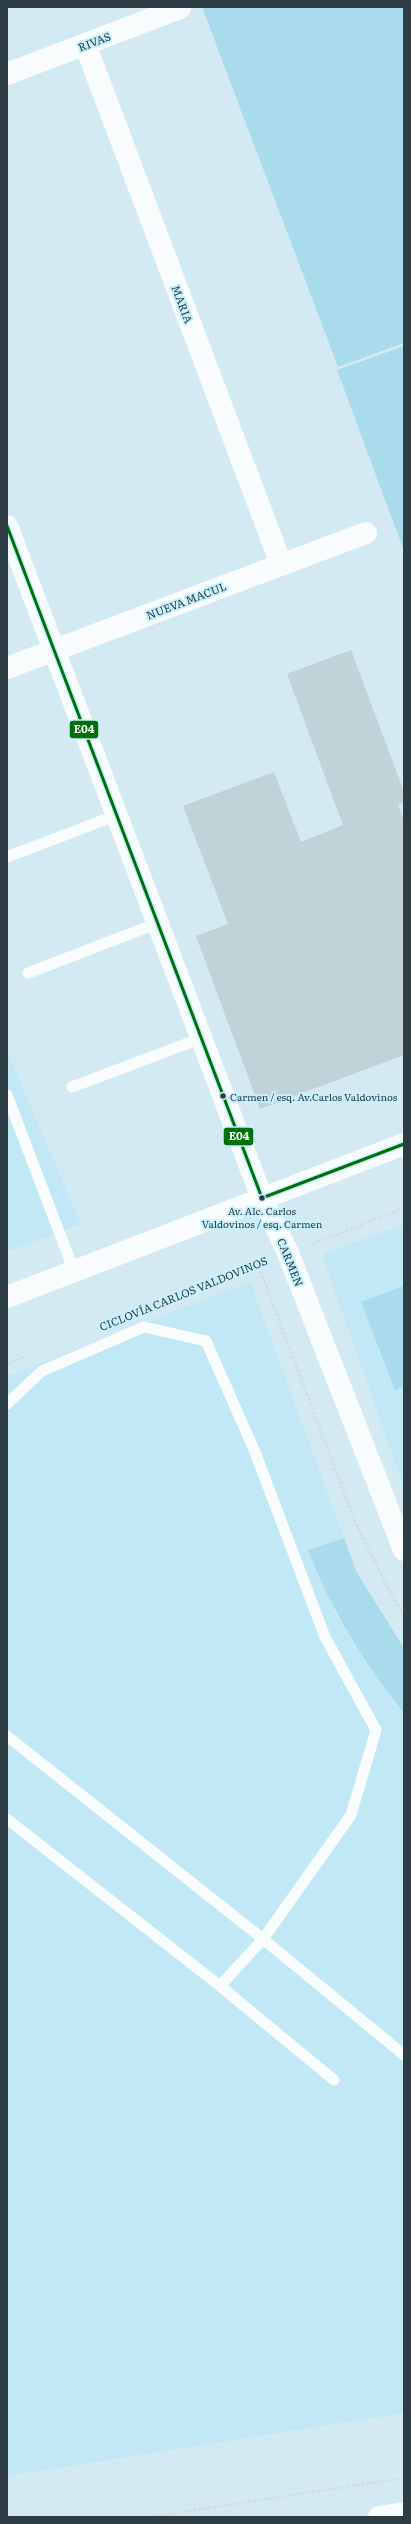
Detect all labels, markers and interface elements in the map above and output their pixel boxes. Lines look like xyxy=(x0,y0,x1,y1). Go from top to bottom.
street label: RIVAS xyxy=(75,27,113,55)
street label: MARIA xyxy=(168,283,198,325)
street label: NUEVA MACUL xyxy=(144,577,228,623)
line badge: E04 xyxy=(69,720,99,739)
text: E04 xyxy=(74,720,95,736)
place label: Carmen / esq. Av.Carlos Valdovinos xyxy=(230,1089,398,1104)
marker: Carmen / esq. Av.Carlos Valdovinos xyxy=(218,1091,228,1101)
line badge: E04 xyxy=(223,1127,254,1146)
text: E04 xyxy=(229,1127,250,1143)
marker: Av. Alc. Carlos Valdovinos / esq. Carmen xyxy=(257,1193,267,1203)
place label: Av. Alc. Carlos Valdovinos / esq. Carmen xyxy=(202,1203,323,1231)
street label: CARMEN xyxy=(274,1235,308,1289)
street label: CICLOVÍA CARLOS VALDOVINOS xyxy=(97,1252,269,1334)

